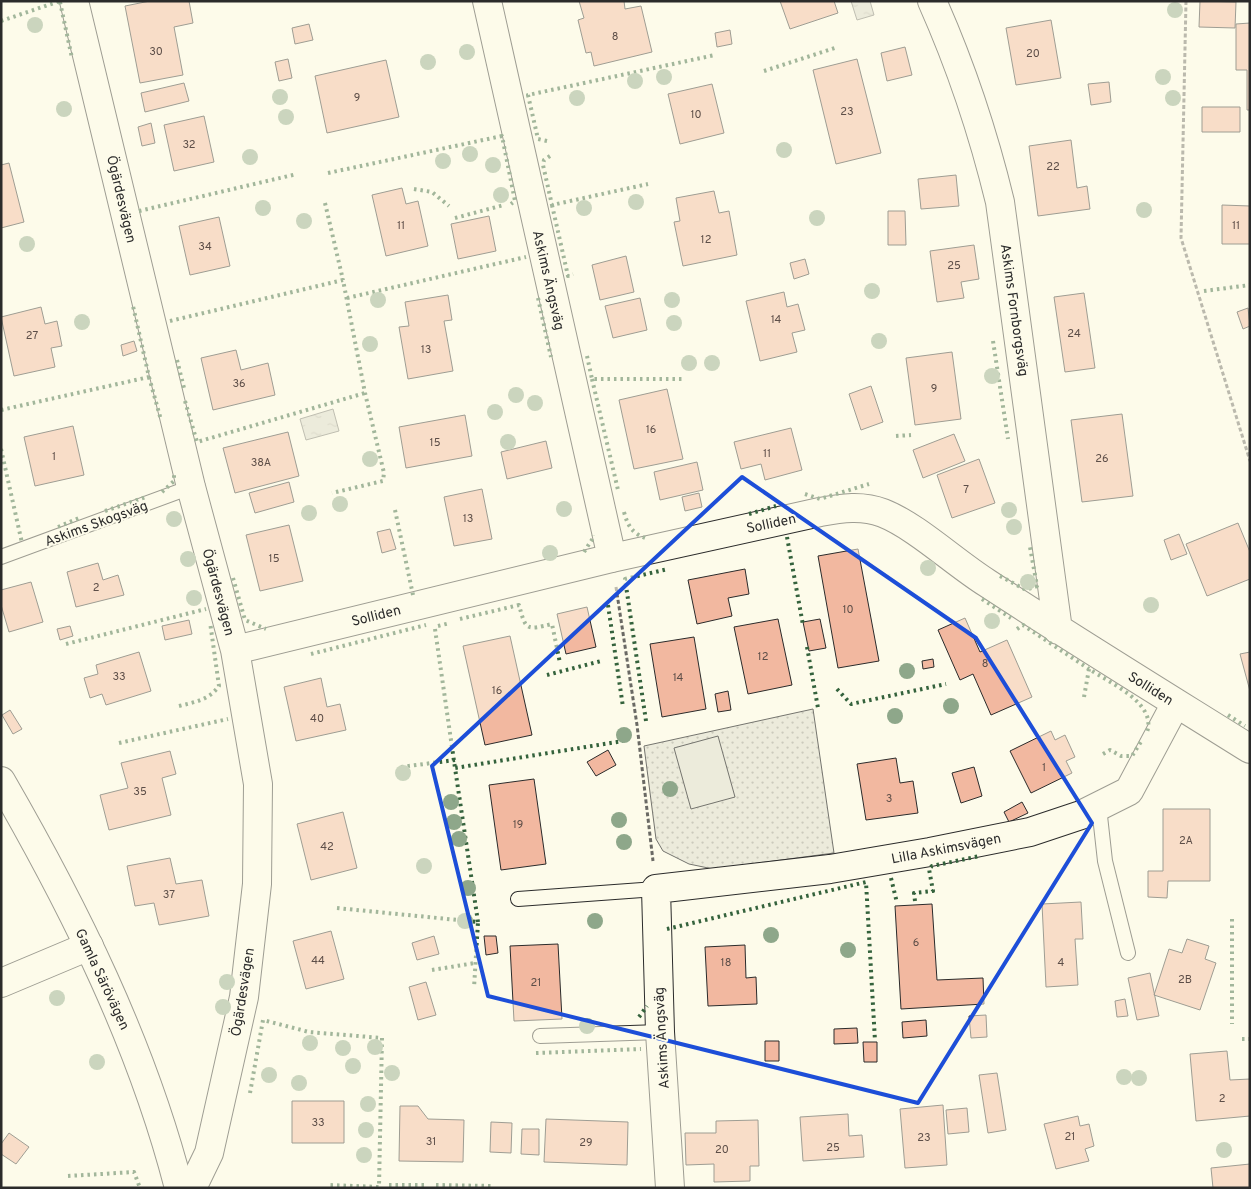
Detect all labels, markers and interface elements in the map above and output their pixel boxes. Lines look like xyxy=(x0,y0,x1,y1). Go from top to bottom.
house number: 8 xyxy=(612,30,618,44)
house number: 30 xyxy=(149,45,163,59)
house number: 20 xyxy=(1026,47,1040,61)
house number: 9 xyxy=(354,91,360,105)
house number: 23 xyxy=(840,105,854,119)
house number: 10 xyxy=(690,108,702,122)
house number: 32 xyxy=(182,138,196,152)
street label: Ögärdesvägen xyxy=(102,154,140,245)
house number: 22 xyxy=(1046,160,1060,174)
house number: 11 xyxy=(397,219,405,233)
house number: 11 xyxy=(1232,219,1240,233)
street label: Askims Ängsväg xyxy=(528,228,568,332)
house number: 12 xyxy=(701,233,711,247)
house number: 34 xyxy=(198,240,212,254)
street label: Askims Fornborgsväg xyxy=(996,243,1031,378)
house number: 25 xyxy=(947,259,961,273)
house number: 14 xyxy=(771,313,782,327)
house number: 24 xyxy=(1067,327,1081,341)
house number: 27 xyxy=(26,329,38,343)
house number: 13 xyxy=(421,343,431,357)
house number: 36 xyxy=(232,377,246,391)
house number: 9 xyxy=(931,382,937,396)
house number: 16 xyxy=(646,423,656,437)
house number: 15 xyxy=(430,436,441,450)
house number: 11 xyxy=(763,447,771,461)
house number: 1 xyxy=(52,450,56,464)
house number: 26 xyxy=(1095,452,1109,466)
house number: 38A xyxy=(251,456,271,470)
house number: 7 xyxy=(963,483,969,497)
street label: Askims Skogsväg xyxy=(43,498,150,551)
street label: Solliden xyxy=(745,511,798,538)
house number: 13 xyxy=(463,512,473,526)
street label: Ögärdesvägen xyxy=(198,547,238,638)
house number: 15 xyxy=(269,552,280,566)
house number: 2 xyxy=(93,581,99,595)
street label: Solliden xyxy=(350,602,403,631)
house number: 10 xyxy=(842,603,854,617)
house number: 12 xyxy=(758,650,768,664)
house number: 8 xyxy=(982,657,988,671)
street label: Solliden xyxy=(1124,669,1176,710)
house number: 33 xyxy=(112,670,126,684)
house number: 14 xyxy=(673,671,684,685)
house number: 16 xyxy=(492,684,502,698)
house number: 40 xyxy=(310,712,324,726)
house number: 1 xyxy=(1042,761,1046,775)
house number: 35 xyxy=(133,785,147,799)
house number: 3 xyxy=(886,792,892,806)
house number: 19 xyxy=(513,818,523,832)
street label: Lilla Askimsvägen xyxy=(890,830,1003,868)
house number: 2A xyxy=(1179,834,1193,848)
house number: 42 xyxy=(320,840,334,854)
house number: 37 xyxy=(163,888,175,902)
street label: Gamla Särövägen xyxy=(71,926,133,1033)
house number: 6 xyxy=(913,936,919,950)
street label: Ögärdesvägen xyxy=(227,946,259,1038)
house number: 44 xyxy=(311,954,325,968)
house number: 18 xyxy=(721,956,731,970)
house number: 4 xyxy=(1058,956,1065,970)
house number: 2B xyxy=(1178,973,1192,987)
house number: 21 xyxy=(531,976,541,990)
street label: Askims Ängsväg xyxy=(650,986,674,1089)
house number: 2 xyxy=(1219,1092,1225,1106)
house number: 33 xyxy=(311,1116,325,1130)
house number: 21 xyxy=(1065,1130,1075,1144)
house number: 23 xyxy=(917,1131,931,1145)
house number: 31 xyxy=(426,1135,436,1149)
house number: 29 xyxy=(579,1136,593,1150)
house number: 25 xyxy=(826,1141,840,1155)
house number: 20 xyxy=(715,1143,729,1157)

